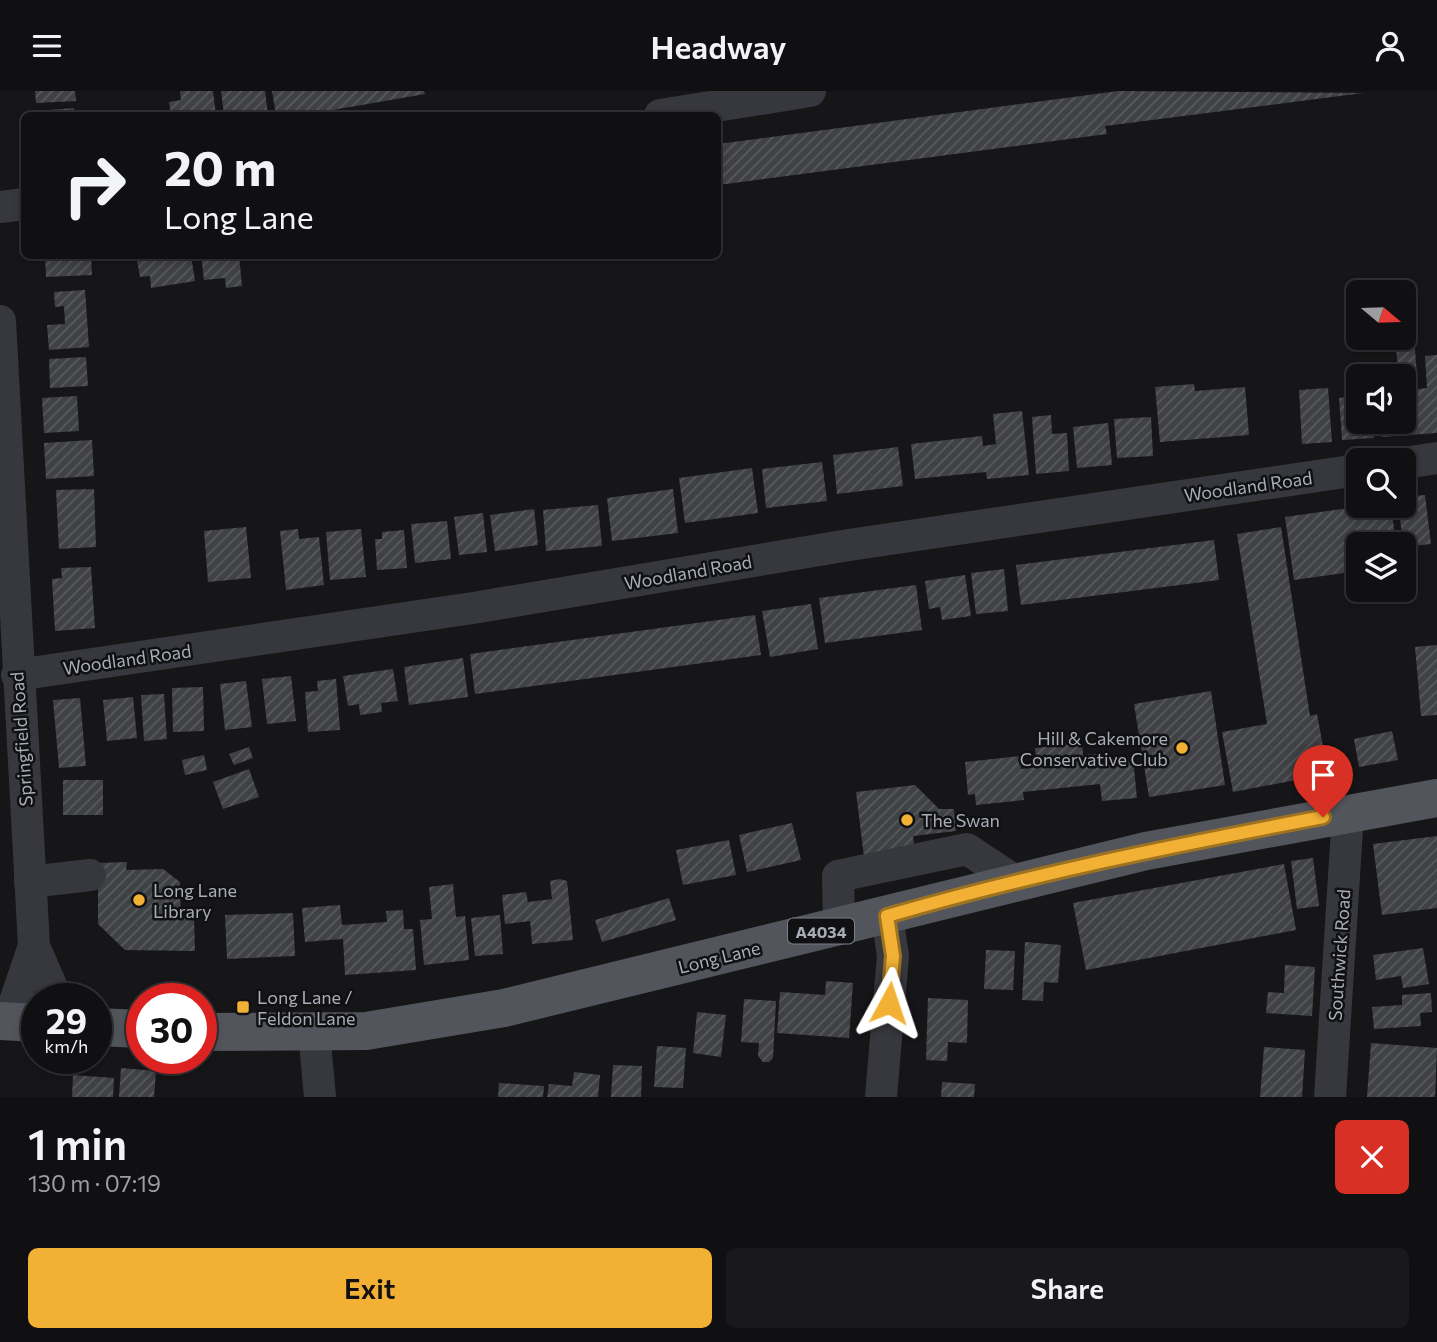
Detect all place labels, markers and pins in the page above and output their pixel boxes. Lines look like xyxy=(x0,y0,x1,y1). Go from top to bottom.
place label: Hill & Cakemore Conservative Club xyxy=(1020,727,1168,770)
marker: Hill & Cakemore Conservative Club xyxy=(1174,740,1190,756)
pin xyxy=(1293,745,1353,817)
place label: The Swan xyxy=(921,809,1000,831)
marker: The Swan xyxy=(899,812,915,828)
place label: Long Lane Library xyxy=(153,879,237,922)
marker: Long Lane Library xyxy=(131,892,147,908)
place label: Long Lane / Feldon Lane xyxy=(257,986,355,1029)
marker: Long Lane / Feldon Lane xyxy=(235,999,251,1015)

